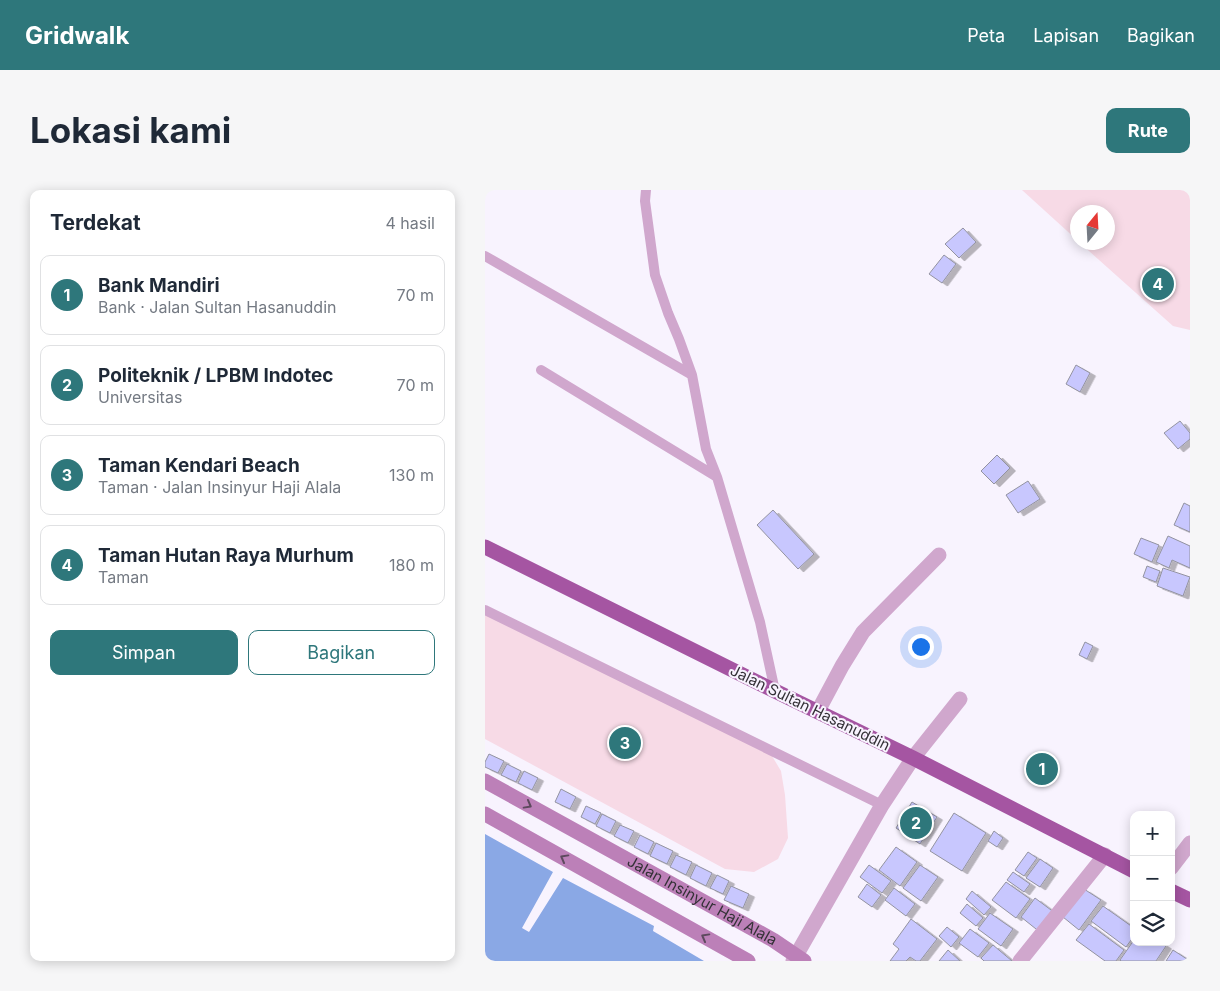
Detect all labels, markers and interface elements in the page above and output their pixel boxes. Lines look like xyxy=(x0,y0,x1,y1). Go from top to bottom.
text: Gridwalk xyxy=(25,21,129,50)
text: Peta xyxy=(967,25,1005,46)
text: Lapisan xyxy=(1033,25,1099,46)
text: Bagikan xyxy=(1127,25,1195,46)
button: Rute xyxy=(1106,108,1190,153)
text: Lokasi kami xyxy=(30,109,231,151)
north arrow xyxy=(1070,205,1115,250)
text: Terdekat xyxy=(50,210,141,235)
text: 4 hasil xyxy=(386,213,435,233)
pin: 4 xyxy=(1142,265,1174,303)
text: Bank Mandiri xyxy=(98,274,220,297)
text: 1 xyxy=(64,285,70,305)
text: 70 m xyxy=(397,285,434,305)
text: Bank · Jalan Sultan Hasanuddin xyxy=(98,297,336,317)
text: Politeknik / LPBM Indotec xyxy=(98,364,333,387)
text: 2 xyxy=(62,375,72,395)
text: 70 m xyxy=(397,375,434,395)
text: Universitas xyxy=(98,387,182,407)
text: Taman Kendari Beach xyxy=(98,454,300,477)
text: 3 xyxy=(62,465,72,485)
text: 130 m xyxy=(389,465,434,485)
text: Taman · Jalan Insinyur Haji Alala xyxy=(98,477,341,497)
text: Taman Hutan Raya Murhum xyxy=(98,544,354,567)
text: 4 xyxy=(62,555,72,575)
text: 180 m xyxy=(389,555,434,575)
text: Taman xyxy=(98,567,149,587)
button: Simpan xyxy=(50,630,238,675)
button: Bagikan xyxy=(248,630,435,675)
your location xyxy=(908,634,934,660)
street label: Jalan Sultan Hasanuddin xyxy=(727,661,893,755)
pin: 3 xyxy=(609,724,641,762)
pin: 1 xyxy=(1026,750,1058,788)
one-way arrow xyxy=(522,798,531,808)
pin: 2 xyxy=(900,804,932,842)
map controls xyxy=(1130,811,1175,946)
button: + xyxy=(1130,811,1175,856)
street label: Jalan Insinyur Haji Alala xyxy=(624,851,781,949)
one-way arrow xyxy=(560,854,569,864)
button: − xyxy=(1130,856,1175,901)
button: layers xyxy=(1130,901,1175,946)
one-way arrow xyxy=(702,933,711,943)

